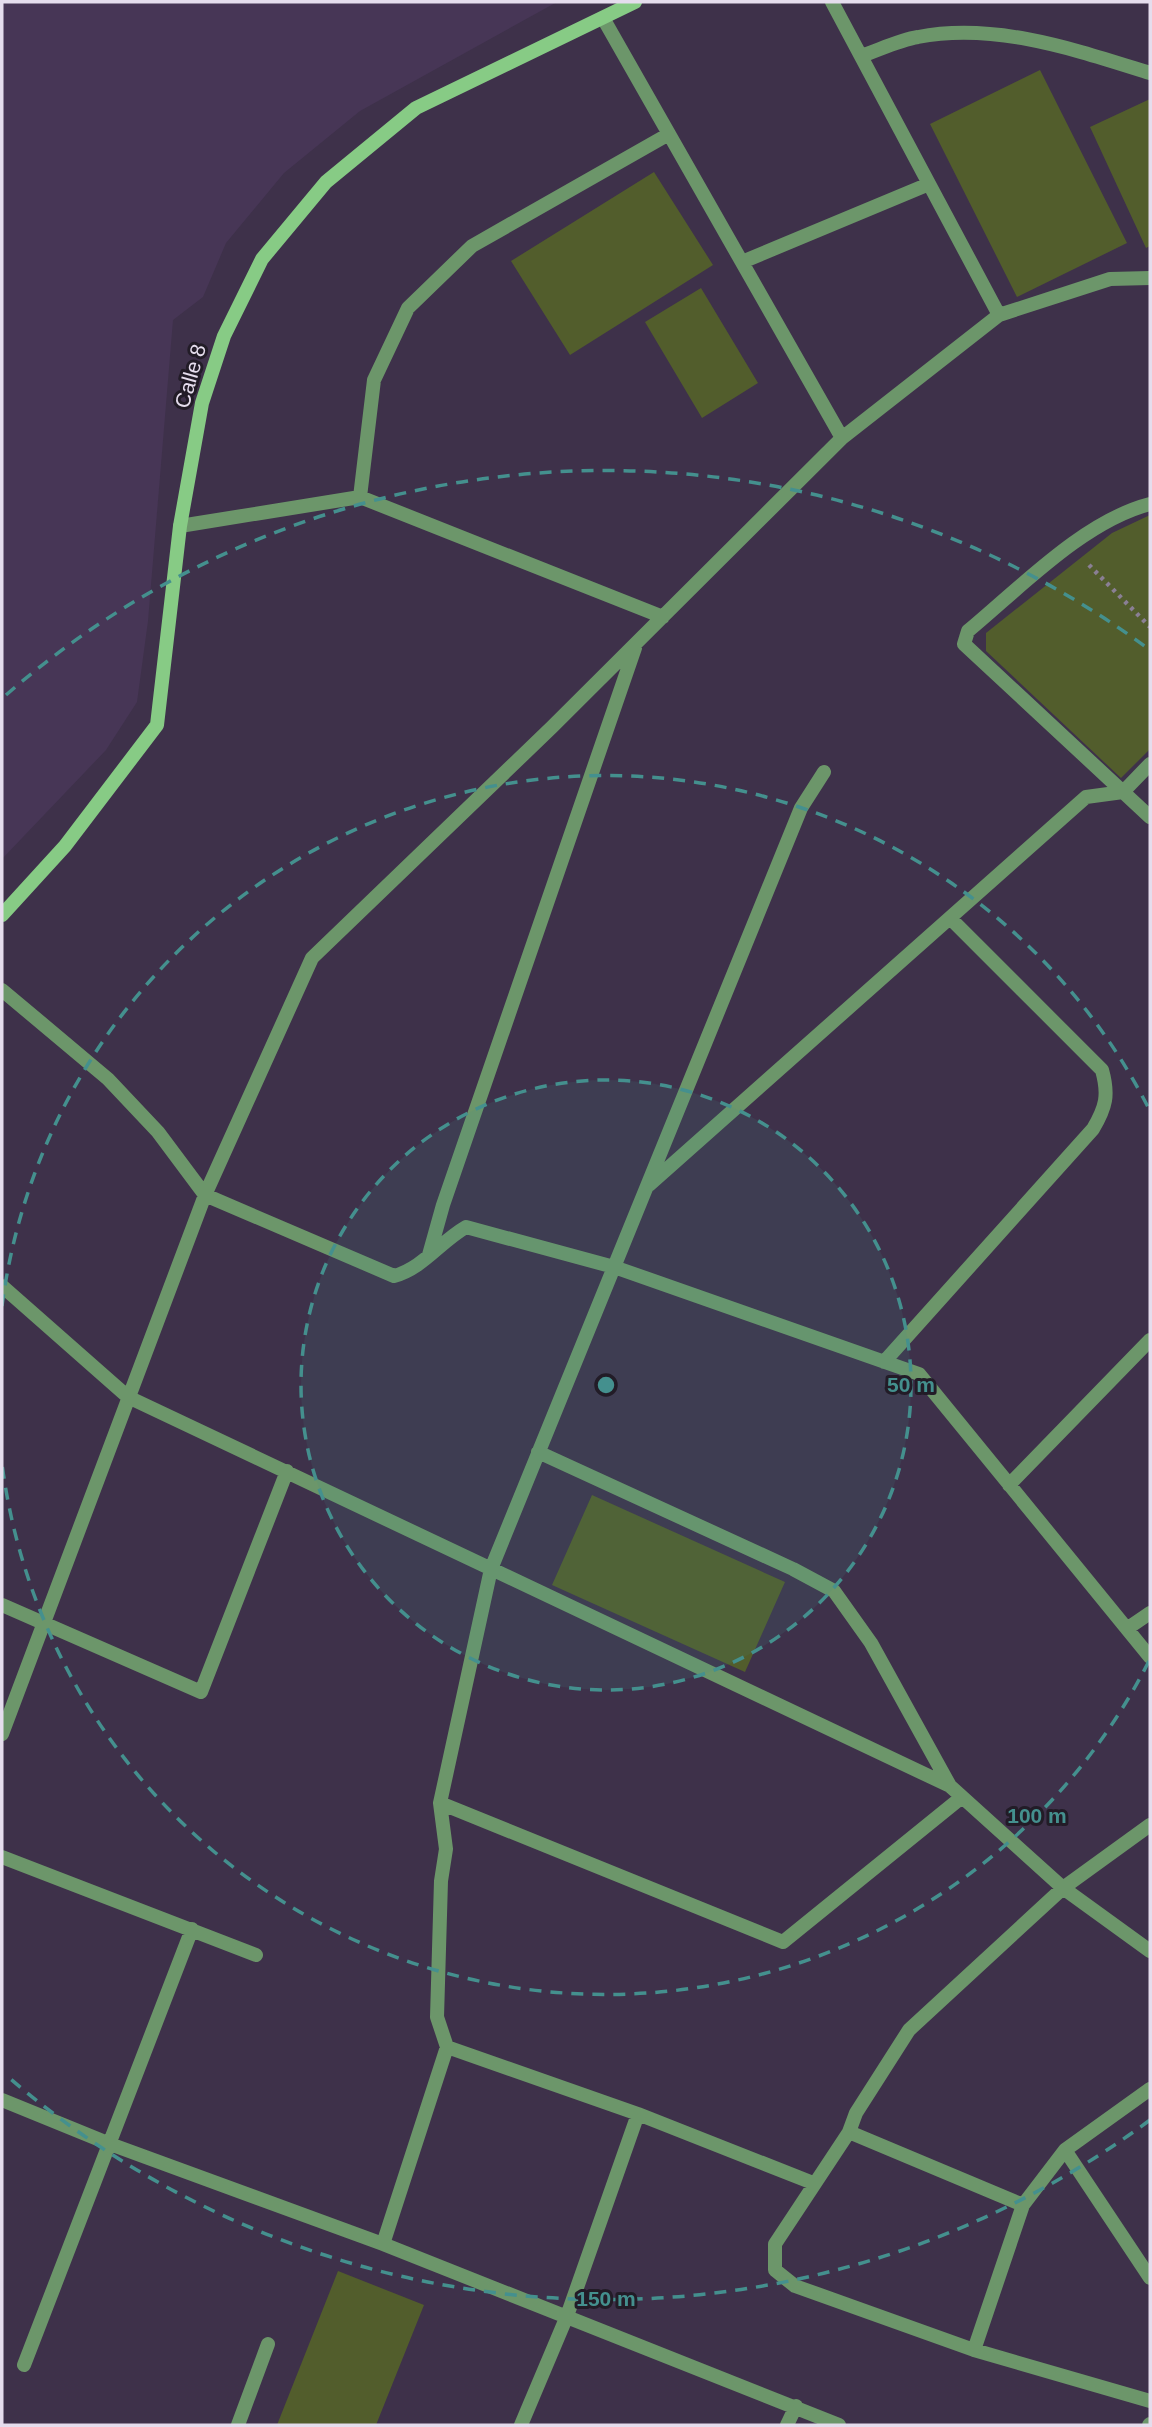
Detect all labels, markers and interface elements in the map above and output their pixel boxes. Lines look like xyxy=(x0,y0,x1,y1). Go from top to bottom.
street label: Calle 8 xyxy=(170,341,210,411)
centre of rings xyxy=(594,1373,618,1397)
text: 50 m xyxy=(887,1373,935,1396)
text: 100 m xyxy=(1007,1804,1067,1827)
text: 150 m xyxy=(576,2287,636,2310)

